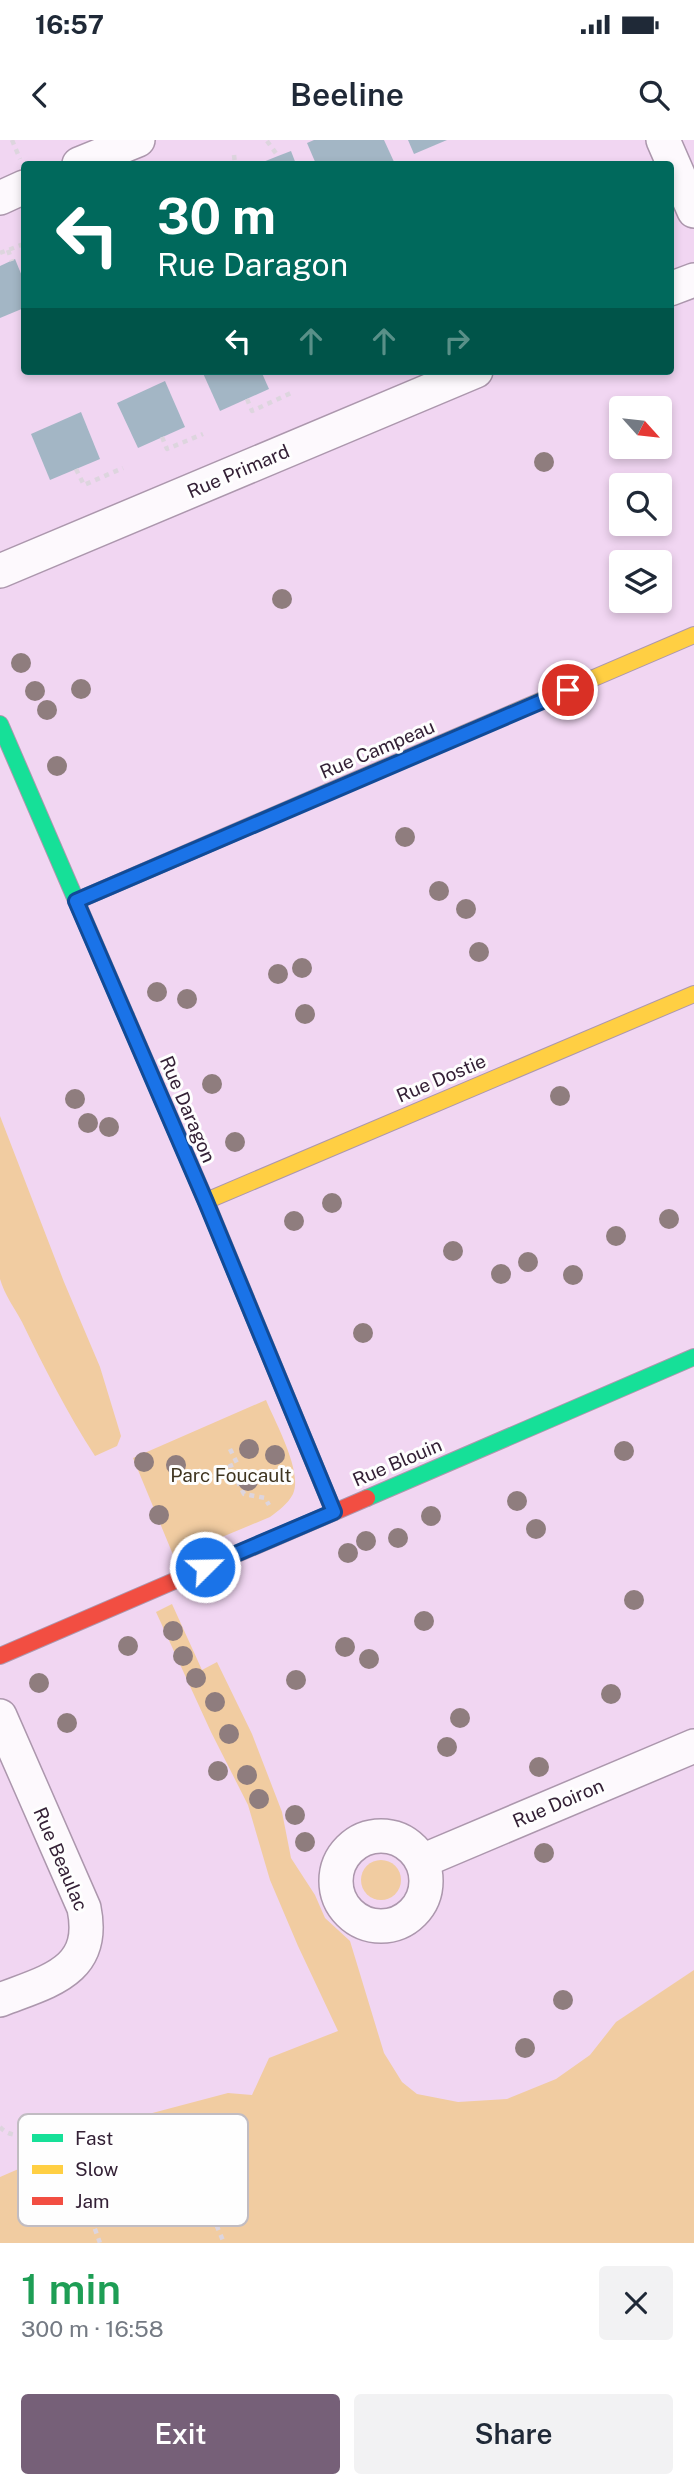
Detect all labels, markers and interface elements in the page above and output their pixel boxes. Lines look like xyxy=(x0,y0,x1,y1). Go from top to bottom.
text: 16:57 xyxy=(35,9,104,40)
icon: back xyxy=(21,76,59,114)
text: Beeline xyxy=(290,76,404,113)
icon: search xyxy=(635,76,673,114)
text: 30 m xyxy=(157,187,276,245)
icon: left xyxy=(42,189,133,280)
text: Rue Daragon xyxy=(157,246,348,283)
icon: left xyxy=(219,322,257,360)
icon: ahead xyxy=(292,322,330,360)
icon: ahead xyxy=(365,322,403,360)
icon: right xyxy=(438,322,476,360)
north arrow xyxy=(609,396,672,458)
map controls xyxy=(609,396,672,613)
street label: Rue Primard xyxy=(184,440,292,502)
button: search xyxy=(609,473,672,536)
button: layers xyxy=(609,550,672,613)
pin xyxy=(538,660,598,720)
icon: arrive xyxy=(549,671,587,709)
street label: Rue Campeau xyxy=(316,715,438,783)
street label: Rue Dostie xyxy=(393,1049,489,1107)
street label: Rue Daragon xyxy=(156,1052,220,1166)
street label: Rue Blouin xyxy=(349,1433,445,1491)
park label: Parc Foucault xyxy=(170,1464,292,1486)
position arrow xyxy=(168,1530,242,1604)
street label: Rue Doiron xyxy=(509,1774,607,1832)
street label: Rue Beaulac xyxy=(29,1804,93,1914)
legend xyxy=(18,2114,248,2226)
text: Fast xyxy=(75,2127,113,2149)
text: Slow xyxy=(75,2158,119,2180)
text: Jam xyxy=(75,2190,109,2212)
text: 1 min xyxy=(21,2264,121,2313)
button: close xyxy=(599,2266,673,2340)
text: 300 m · 16:58 xyxy=(21,2315,164,2342)
button: Exit xyxy=(21,2394,340,2474)
button: Share xyxy=(354,2394,673,2474)

